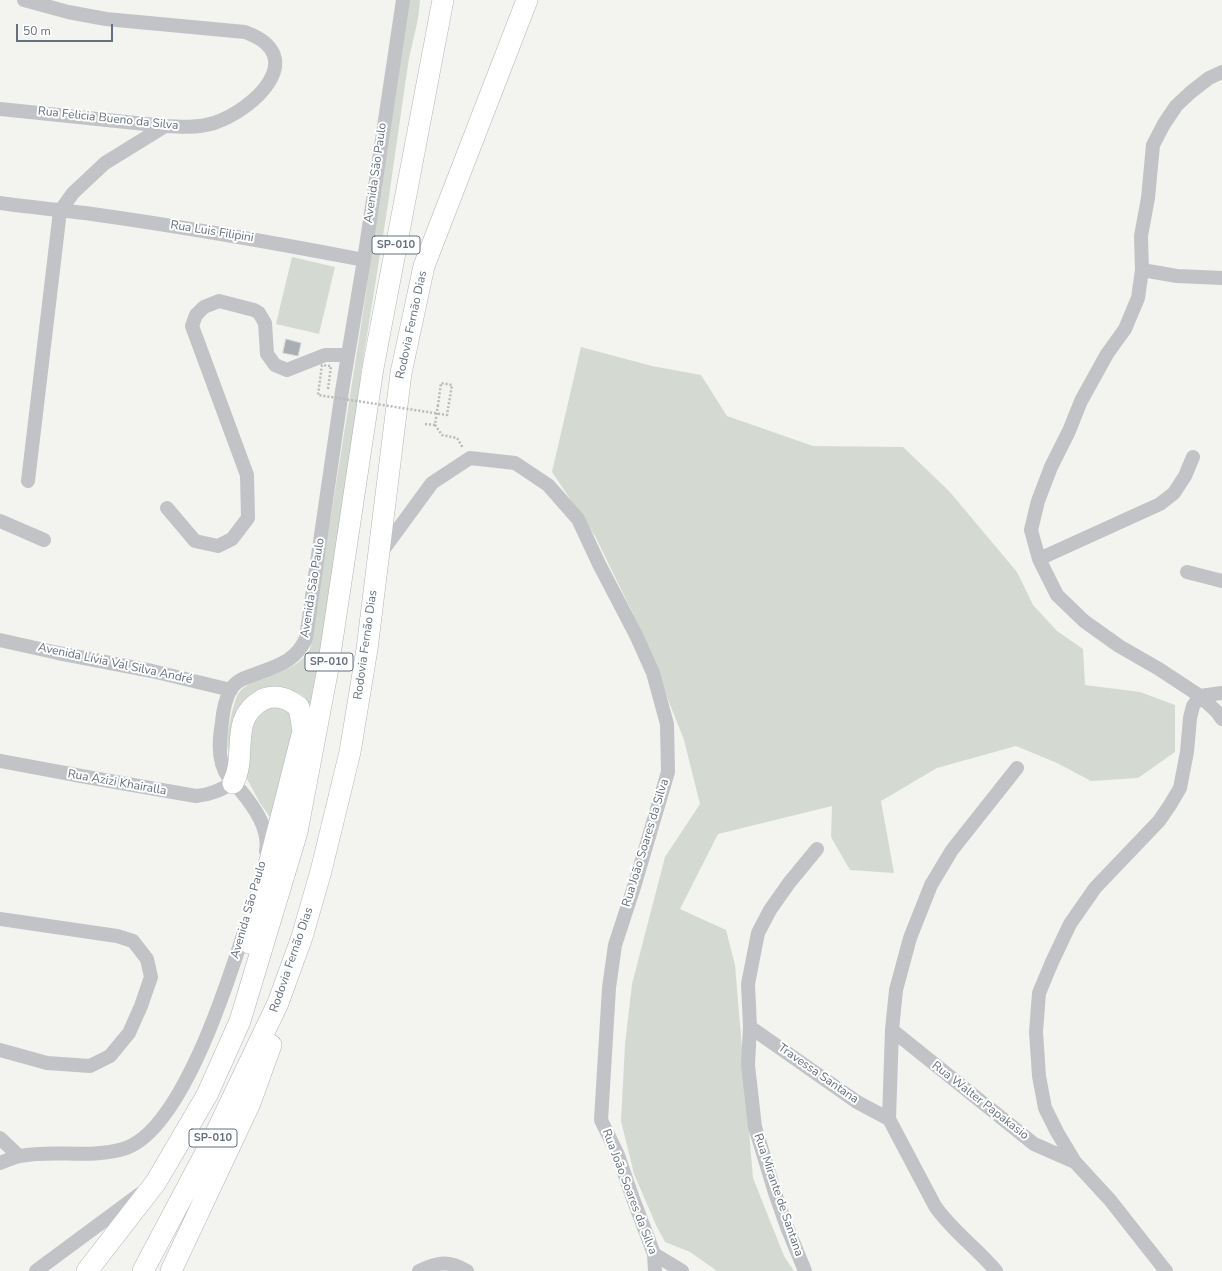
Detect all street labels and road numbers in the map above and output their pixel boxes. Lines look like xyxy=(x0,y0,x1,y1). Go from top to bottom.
street label: Rua Felicia Bueno da Silva xyxy=(37,104,179,134)
street label: Avenida São Paulo xyxy=(362,122,390,224)
street label: Rua Luis Filipini xyxy=(169,218,255,246)
road number: SP-010 xyxy=(372,236,420,254)
street label: Rodovia Fernão Dias xyxy=(393,270,431,380)
street label: Avenida São Paulo xyxy=(298,537,328,639)
street label: Rodovia Fernão Dias xyxy=(351,589,381,701)
street label: Avenida Lívia Val Silva André xyxy=(36,641,194,687)
road number: SP-010 xyxy=(305,653,353,671)
street label: Rua Azizi Khairalla xyxy=(66,767,168,799)
street label: Rua João Soares da Silva xyxy=(620,777,672,909)
street label: Avenida São Paulo xyxy=(228,859,270,961)
street label: Rodovia Fernão Dias xyxy=(267,905,317,1015)
street label: Travessa Santana xyxy=(775,1041,861,1107)
street label: Rua Walter Papakasio xyxy=(929,1059,1031,1143)
street label: Rua João Soares da Silva xyxy=(598,1127,660,1257)
road number: SP-010 xyxy=(189,1129,237,1147)
street label: Rua Mirante de Santana xyxy=(750,1132,806,1258)

